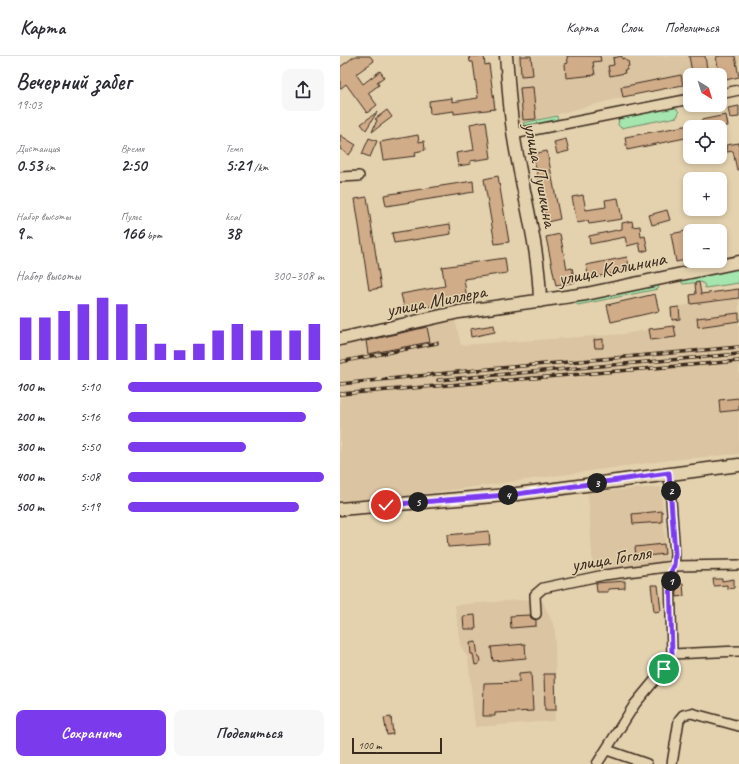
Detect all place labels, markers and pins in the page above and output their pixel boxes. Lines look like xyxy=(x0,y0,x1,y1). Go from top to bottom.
pin: 3 xyxy=(587,473,607,493)
pin: 2 xyxy=(661,481,681,501)
pin: 4 xyxy=(498,485,518,505)
pin xyxy=(369,488,403,522)
pin: 5 xyxy=(408,492,428,512)
pin: 1 xyxy=(661,571,681,591)
pin xyxy=(647,652,681,686)

